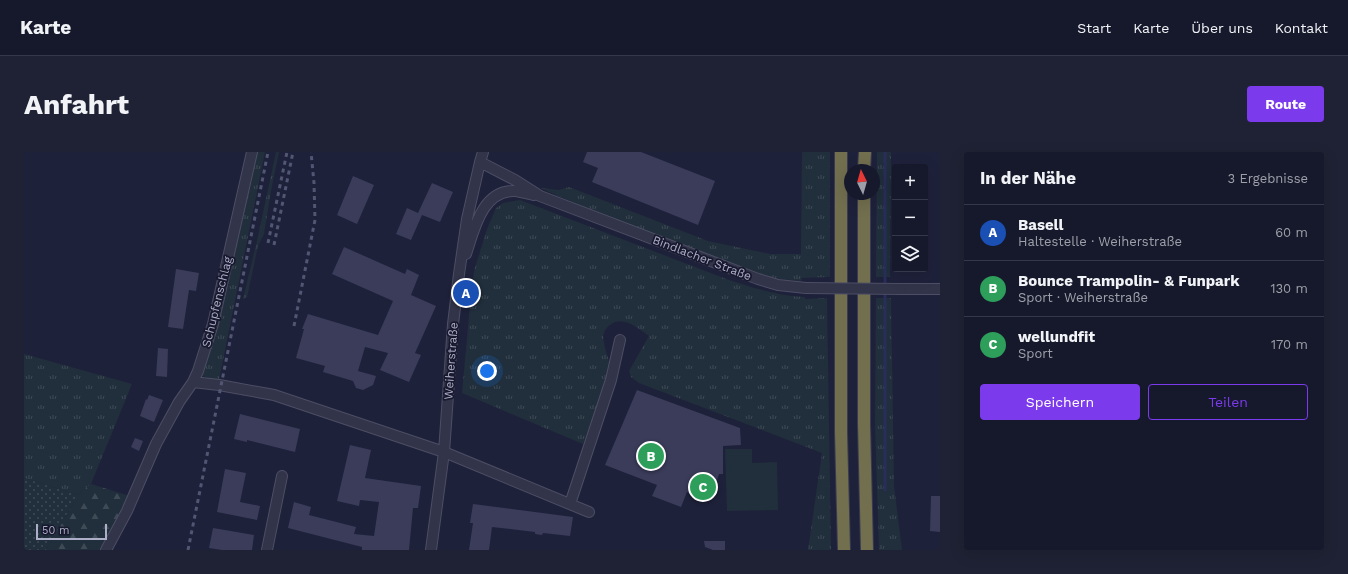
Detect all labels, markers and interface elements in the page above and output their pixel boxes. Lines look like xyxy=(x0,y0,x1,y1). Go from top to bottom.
text: Karte xyxy=(20,16,71,39)
text: Start xyxy=(1077,20,1111,36)
text: Karte xyxy=(1133,20,1169,36)
text: Über uns xyxy=(1191,20,1253,36)
text: Kontakt xyxy=(1275,20,1328,36)
button: Route xyxy=(1247,86,1324,122)
text: Anfahrt xyxy=(24,88,129,121)
north arrow xyxy=(844,164,880,200)
map controls xyxy=(892,164,928,272)
button: + xyxy=(892,164,928,200)
text: In der Nähe xyxy=(980,168,1076,188)
text: 3 Ergebnisse xyxy=(1227,171,1308,186)
button: − xyxy=(892,200,928,236)
text: Basell xyxy=(1018,216,1063,234)
text: A xyxy=(989,225,997,240)
text: 60 m xyxy=(1275,225,1308,240)
street label: Bindlacher Straße xyxy=(651,233,753,283)
text: Haltestelle · Weiherstraße xyxy=(1018,234,1182,249)
button: layers xyxy=(892,236,928,272)
street label: Schupfenschlag xyxy=(199,255,235,349)
text: Bounce Trampolin- & Funpark xyxy=(1018,272,1240,290)
pin: A xyxy=(453,278,479,308)
text: B xyxy=(989,281,997,296)
text: 130 m xyxy=(1270,281,1308,296)
text: Sport · Weiherstraße xyxy=(1018,290,1148,305)
street label: Weiherstraße xyxy=(441,322,461,400)
text: wellundfit xyxy=(1018,328,1095,346)
text: C xyxy=(989,337,997,352)
text: 170 m xyxy=(1271,337,1308,352)
text: Sport xyxy=(1018,346,1053,361)
your location xyxy=(477,361,497,381)
button: Speichern xyxy=(980,384,1140,420)
button: Teilen xyxy=(1148,384,1308,420)
pin: B xyxy=(638,441,664,471)
pin: C xyxy=(690,472,716,502)
scale bar xyxy=(36,522,107,541)
text: 50 m xyxy=(42,524,69,537)

